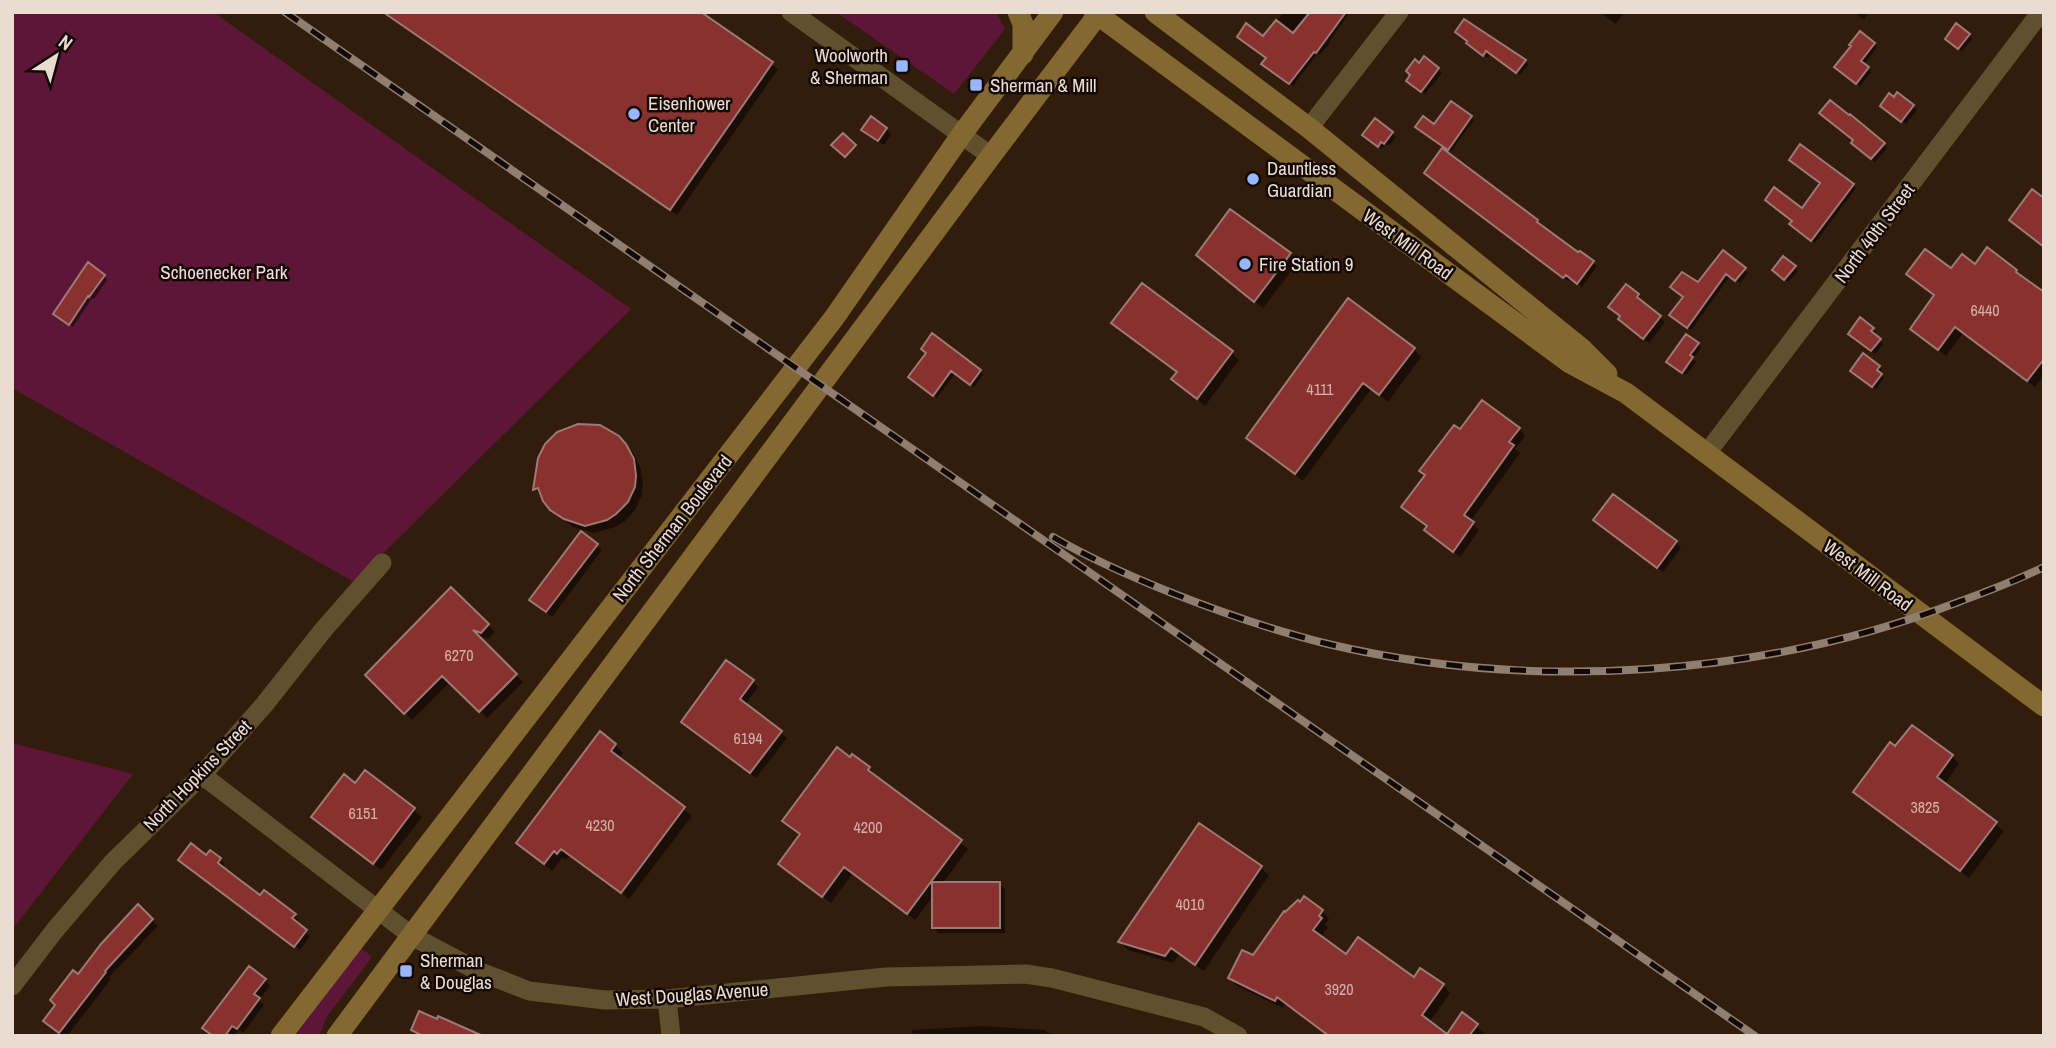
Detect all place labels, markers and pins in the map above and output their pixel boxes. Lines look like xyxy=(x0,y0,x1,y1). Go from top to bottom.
place label: Woolworth & Sherman xyxy=(810,42,888,90)
marker: Woolworth & Sherman xyxy=(894,58,910,74)
place label: Sherman & Mill xyxy=(990,72,1097,98)
marker: Sherman & Mill xyxy=(968,77,984,93)
place label: Eisenhower Center xyxy=(648,90,731,138)
marker: Eisenhower Center xyxy=(626,106,642,122)
place label: Dauntless Guardian xyxy=(1267,155,1336,203)
marker: Dauntless Guardian xyxy=(1245,171,1261,187)
place label: Fire Station 9 xyxy=(1259,251,1353,277)
marker: Fire Station 9 xyxy=(1237,256,1253,272)
place label: Sherman & Douglas xyxy=(420,947,492,995)
marker: Sherman & Douglas xyxy=(398,963,414,979)

